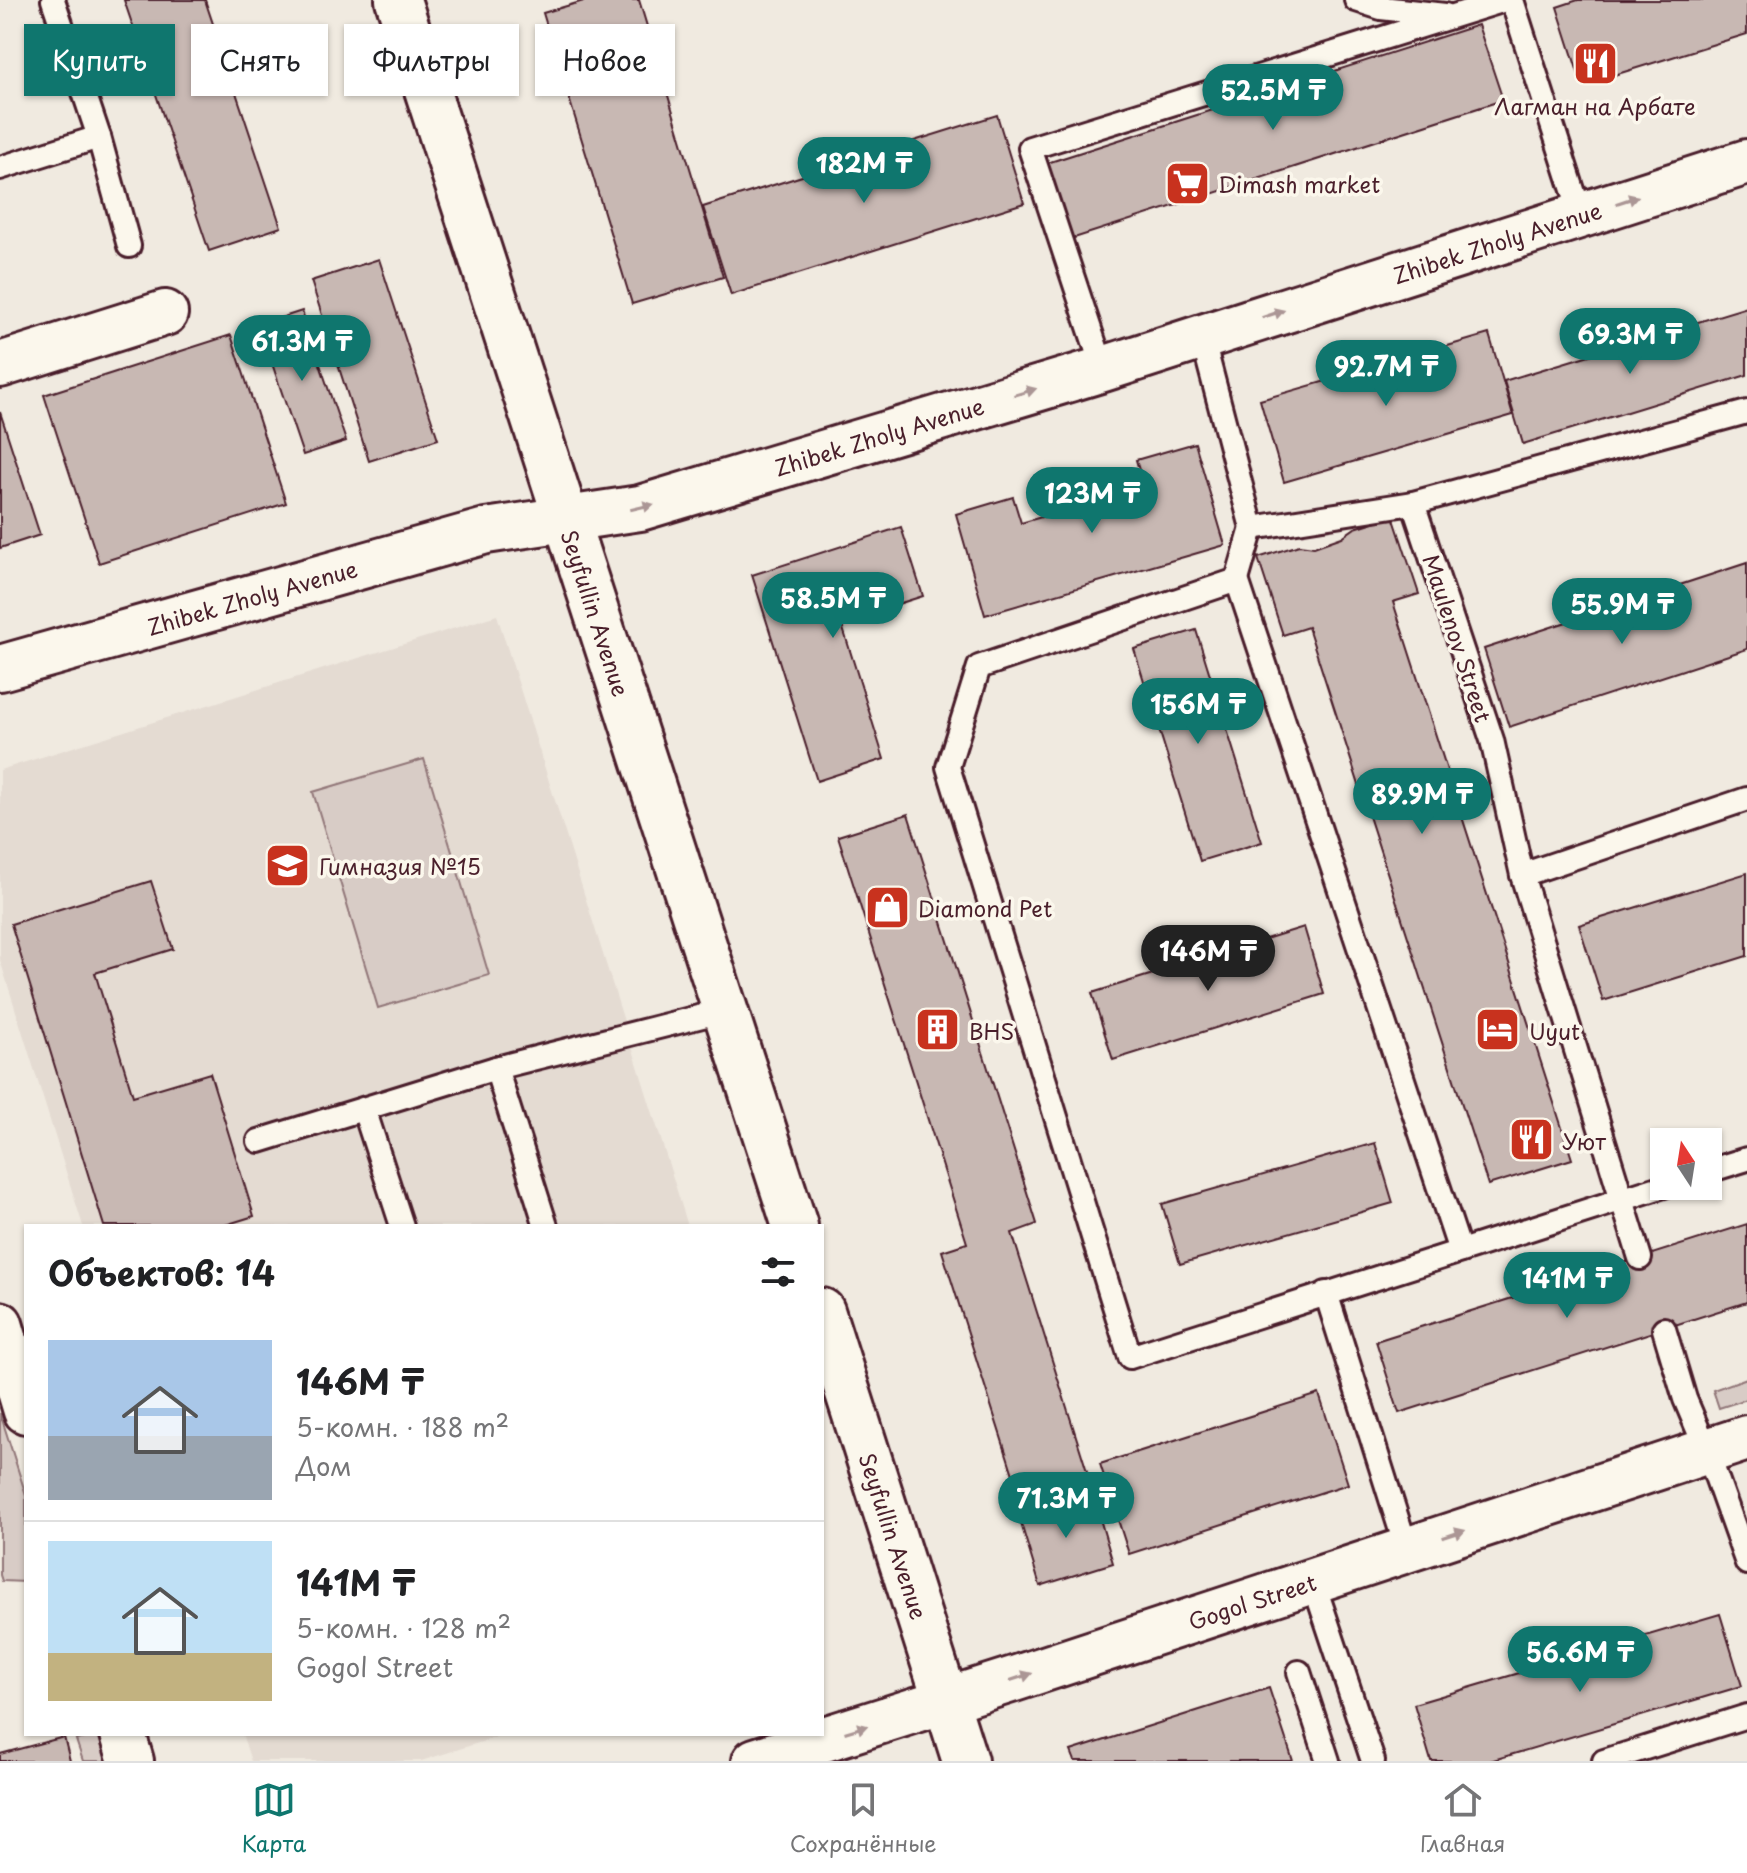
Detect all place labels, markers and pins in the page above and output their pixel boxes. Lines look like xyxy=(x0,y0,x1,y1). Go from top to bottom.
restaurant icon: Лагман на Арбате xyxy=(1571,40,1619,88)
pin: 52.5M ₸ xyxy=(1199,64,1347,132)
place label: Лагман на Арбате xyxy=(1494,89,1696,122)
pin: 182M ₸ xyxy=(799,137,929,205)
supermarket icon: Dimash market xyxy=(1163,159,1211,207)
place label: Dimash market xyxy=(1218,167,1380,200)
pin: 69.3M ₸ xyxy=(1556,308,1704,376)
pin: 61.3M ₸ xyxy=(228,315,376,383)
pin: 92.7M ₸ xyxy=(1312,340,1460,408)
pin: 123M ₸ xyxy=(1027,467,1157,535)
pin: 58.5M ₸ xyxy=(759,572,907,640)
pin: 55.9M ₸ xyxy=(1548,578,1696,646)
pin: 156M ₸ xyxy=(1133,678,1263,746)
pin: 89.9M ₸ xyxy=(1348,768,1496,836)
school or university icon: Гимназия №15 xyxy=(264,841,312,889)
place label: Гимназия №15 xyxy=(319,849,481,882)
shop icon: Diamond Pet xyxy=(863,883,911,931)
place label: Diamond Pet xyxy=(918,891,1052,924)
pin: 146M ₸ xyxy=(1143,925,1273,993)
building icon: BHS xyxy=(914,1006,962,1054)
hotel icon: Uyut xyxy=(1474,1006,1522,1054)
place label: BHS xyxy=(969,1014,1014,1047)
place label: Uyut xyxy=(1529,1014,1580,1047)
restaurant icon: Уют xyxy=(1507,1116,1555,1164)
place label: Уют xyxy=(1562,1124,1606,1157)
pin: 141M ₸ xyxy=(1502,1252,1632,1320)
pin: 71.3M ₸ xyxy=(992,1472,1140,1540)
pin: 56.6M ₸ xyxy=(1506,1626,1654,1694)

